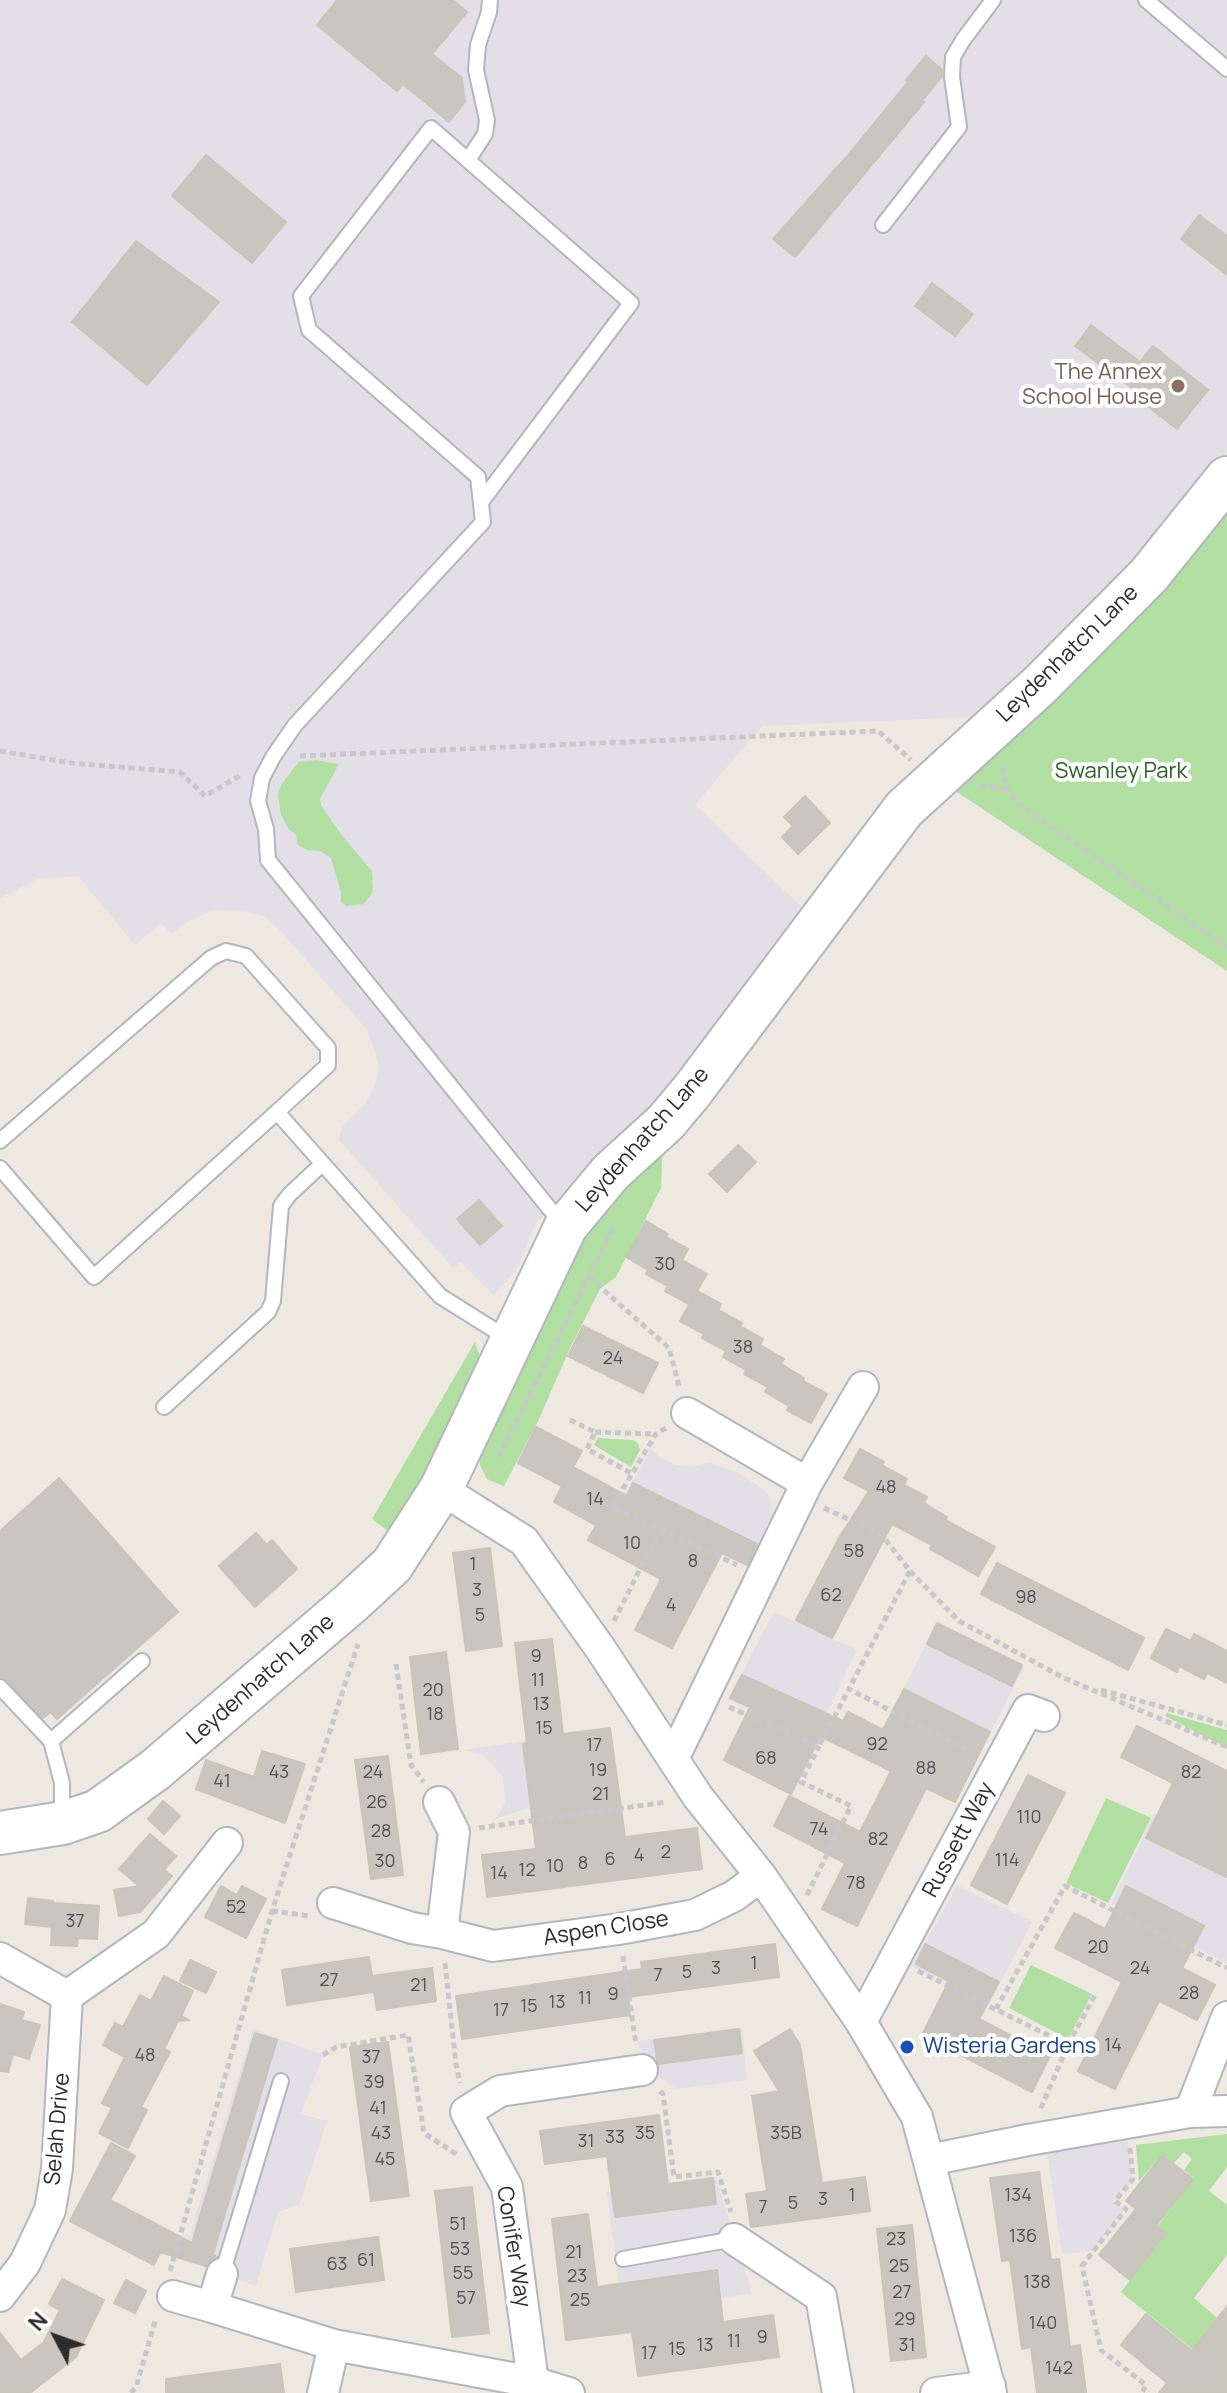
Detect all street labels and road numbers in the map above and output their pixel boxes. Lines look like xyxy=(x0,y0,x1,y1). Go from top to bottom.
street label: Leydenhatch Lane xyxy=(992,580,1144,728)
street label: Leydenhatch Lane xyxy=(571,1062,715,1218)
street label: Leydenhatch Lane xyxy=(182,1609,340,1751)
street label: Russett Way xyxy=(918,1778,1000,1902)
street label: Aspen Close xyxy=(541,1906,671,1952)
street label: Selah Drive xyxy=(40,2072,76,2186)
street label: Conifer Way xyxy=(490,2185,536,2309)

